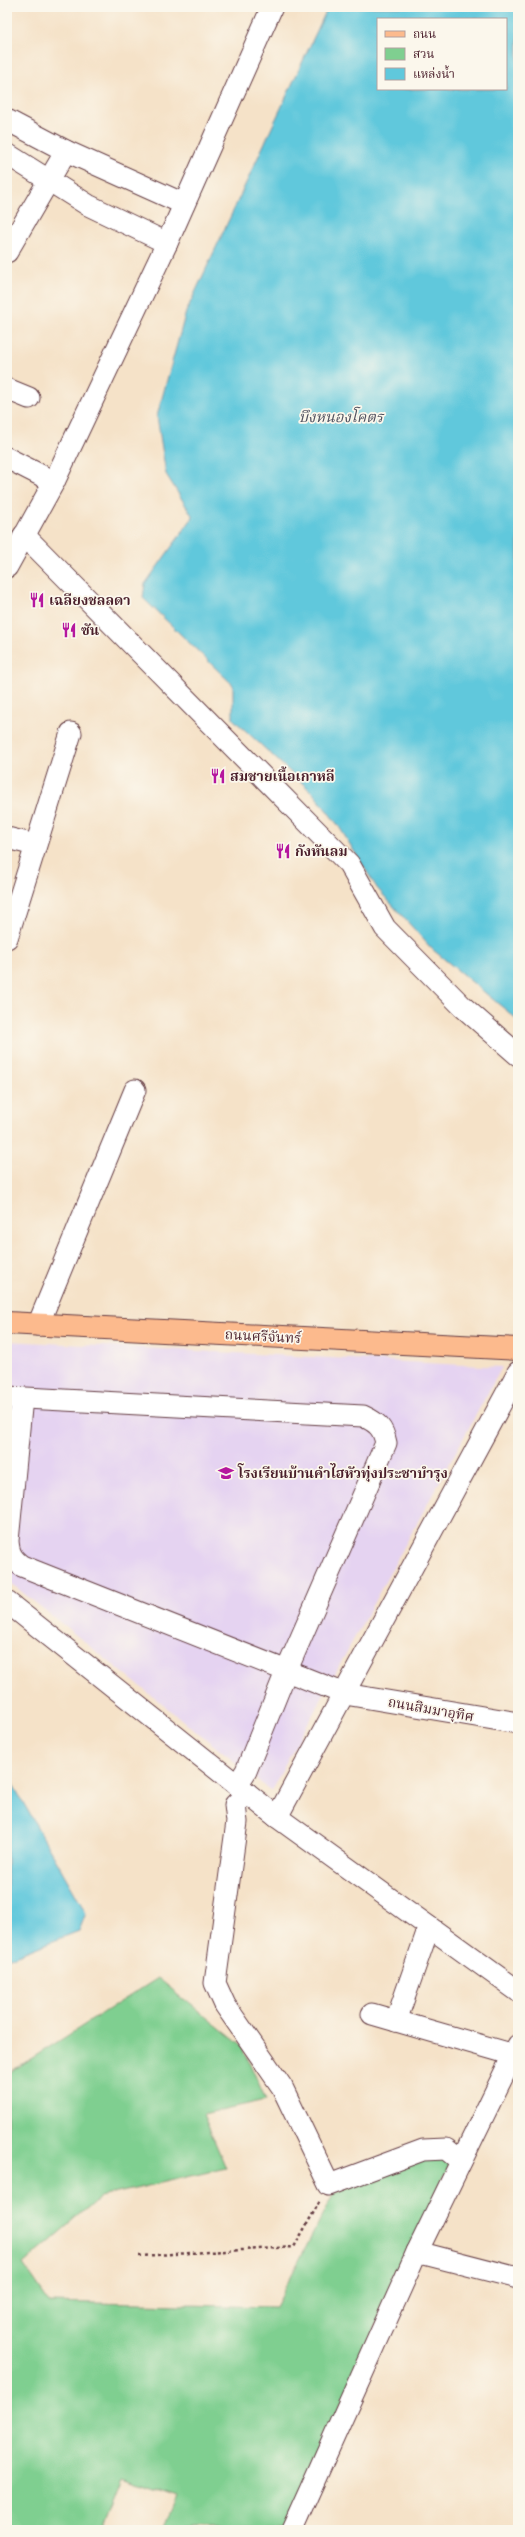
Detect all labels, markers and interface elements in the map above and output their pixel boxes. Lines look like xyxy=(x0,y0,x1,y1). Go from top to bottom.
legend xyxy=(377,18,507,90)
text: ถนน xyxy=(413,25,436,42)
text: สวน xyxy=(413,45,435,62)
text: แหล่งน้ำ xyxy=(413,65,455,82)
water label: บึงหนองโคตร xyxy=(299,406,385,427)
place label: เฉลียงชลลดา xyxy=(49,590,131,610)
restaurant icon: เฉลียงชลลดา xyxy=(28,591,46,609)
place label: ซัน xyxy=(81,620,100,640)
restaurant icon: ซัน xyxy=(60,621,78,639)
place label: สมชายเนื้อเกาหลี xyxy=(230,766,335,786)
restaurant icon: สมชายเนื้อเกาหลี xyxy=(209,767,227,785)
place label: กังหันลม xyxy=(295,841,348,861)
restaurant icon: กังหันลม xyxy=(274,842,292,860)
street label: ถนนศรีจันทร์ xyxy=(224,1324,302,1348)
place label: โรงเรียนบ้านคำไฮหัวทุ่งประชาบำรุง xyxy=(237,1463,448,1483)
school or university icon: โรงเรียนบ้านคำไฮหัวทุ่งประชาบำรุง xyxy=(217,1464,235,1482)
street label: ถนนสิมมาอุทิศ xyxy=(386,1692,476,1726)

